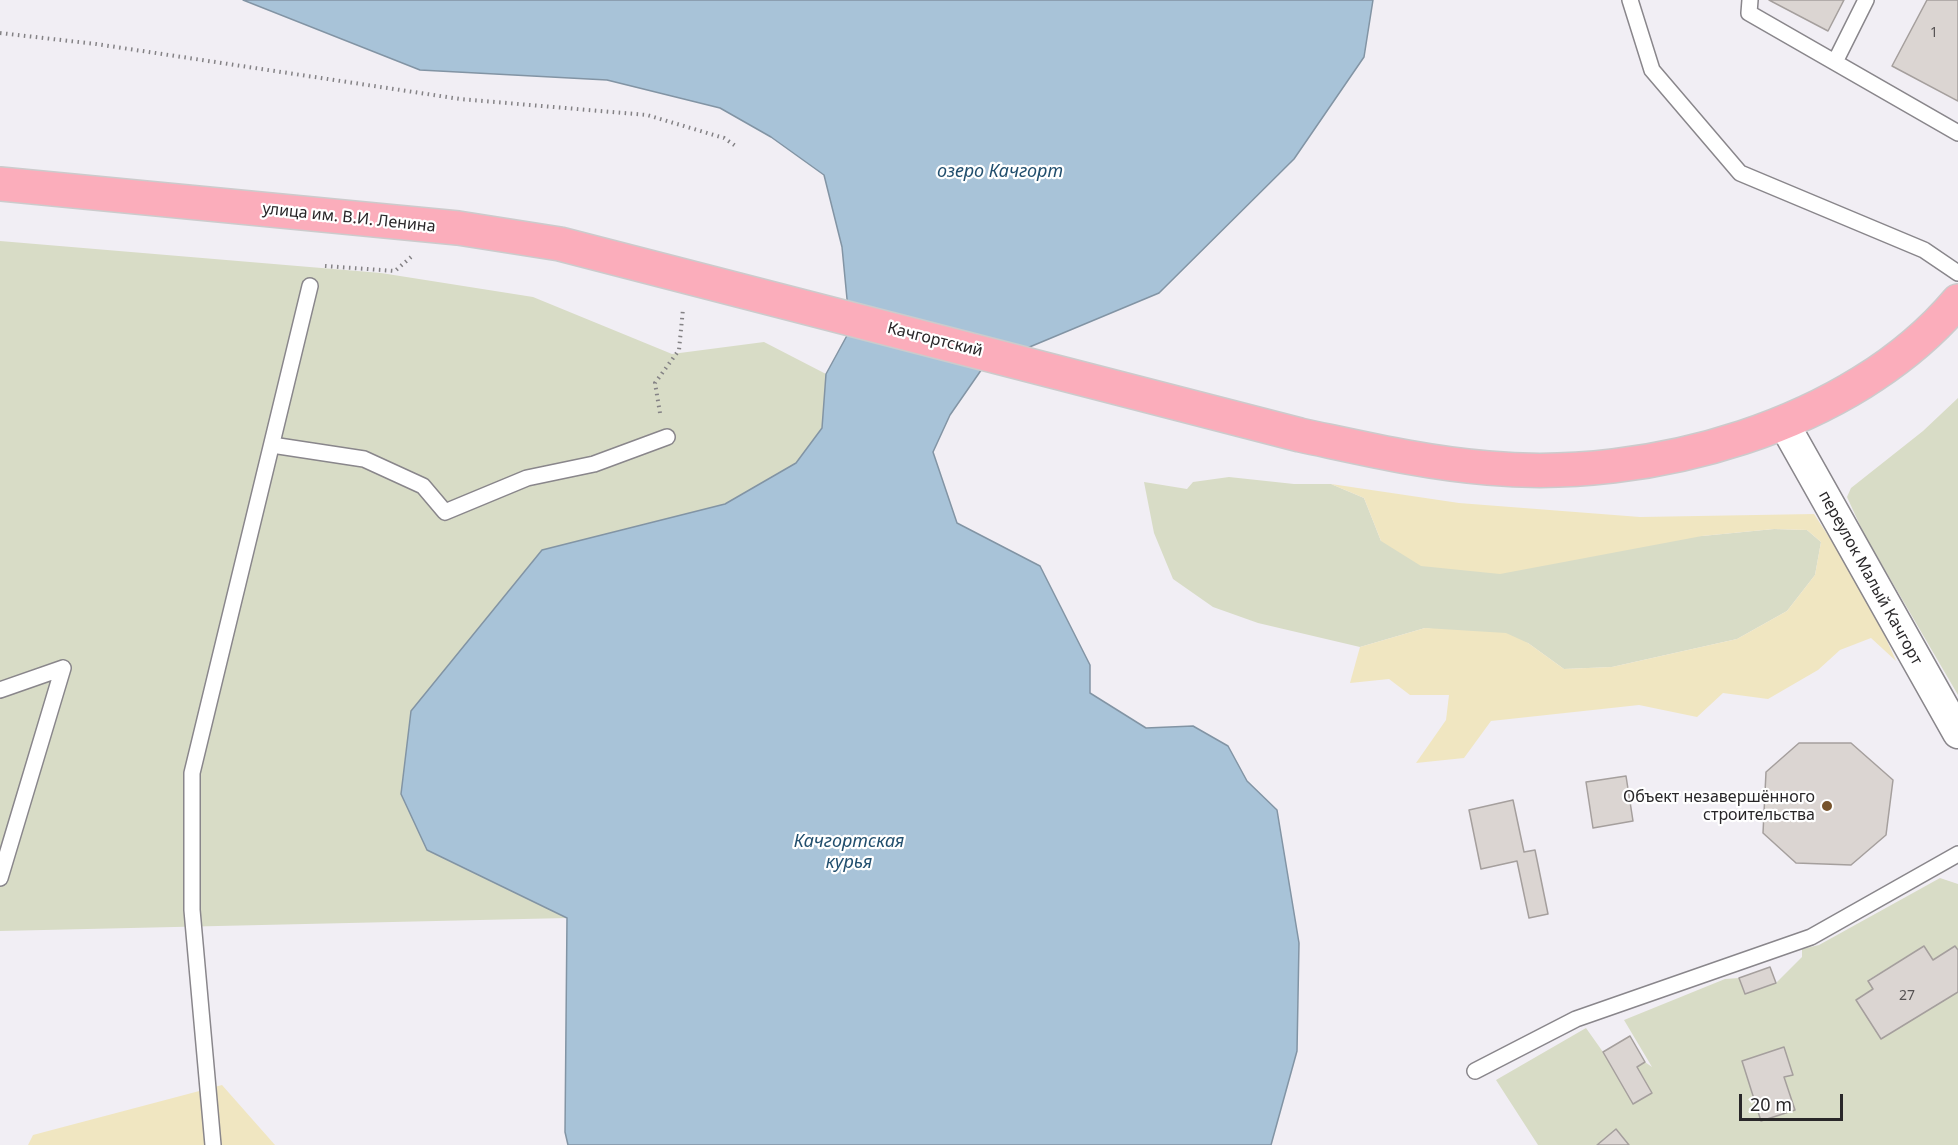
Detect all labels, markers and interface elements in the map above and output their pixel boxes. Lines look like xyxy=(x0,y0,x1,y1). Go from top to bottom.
house number: 1 xyxy=(1930,25,1938,41)
water label: озеро Качгорт xyxy=(937,161,1063,183)
street label: улица им. В.И. Ленина xyxy=(262,199,436,237)
street label: Качгортский xyxy=(885,319,985,361)
street label: переулок Малый Качгорт xyxy=(1814,488,1926,668)
place label: Объект незавершённого строительства xyxy=(1623,787,1815,825)
marker: Объект незавершённого строительства xyxy=(1820,799,1834,813)
water label: Качгортская курья xyxy=(794,831,904,874)
house number: 27 xyxy=(1899,988,1915,1004)
scale bar xyxy=(1742,1082,1846,1120)
text: 20 m xyxy=(1750,1092,1792,1116)

